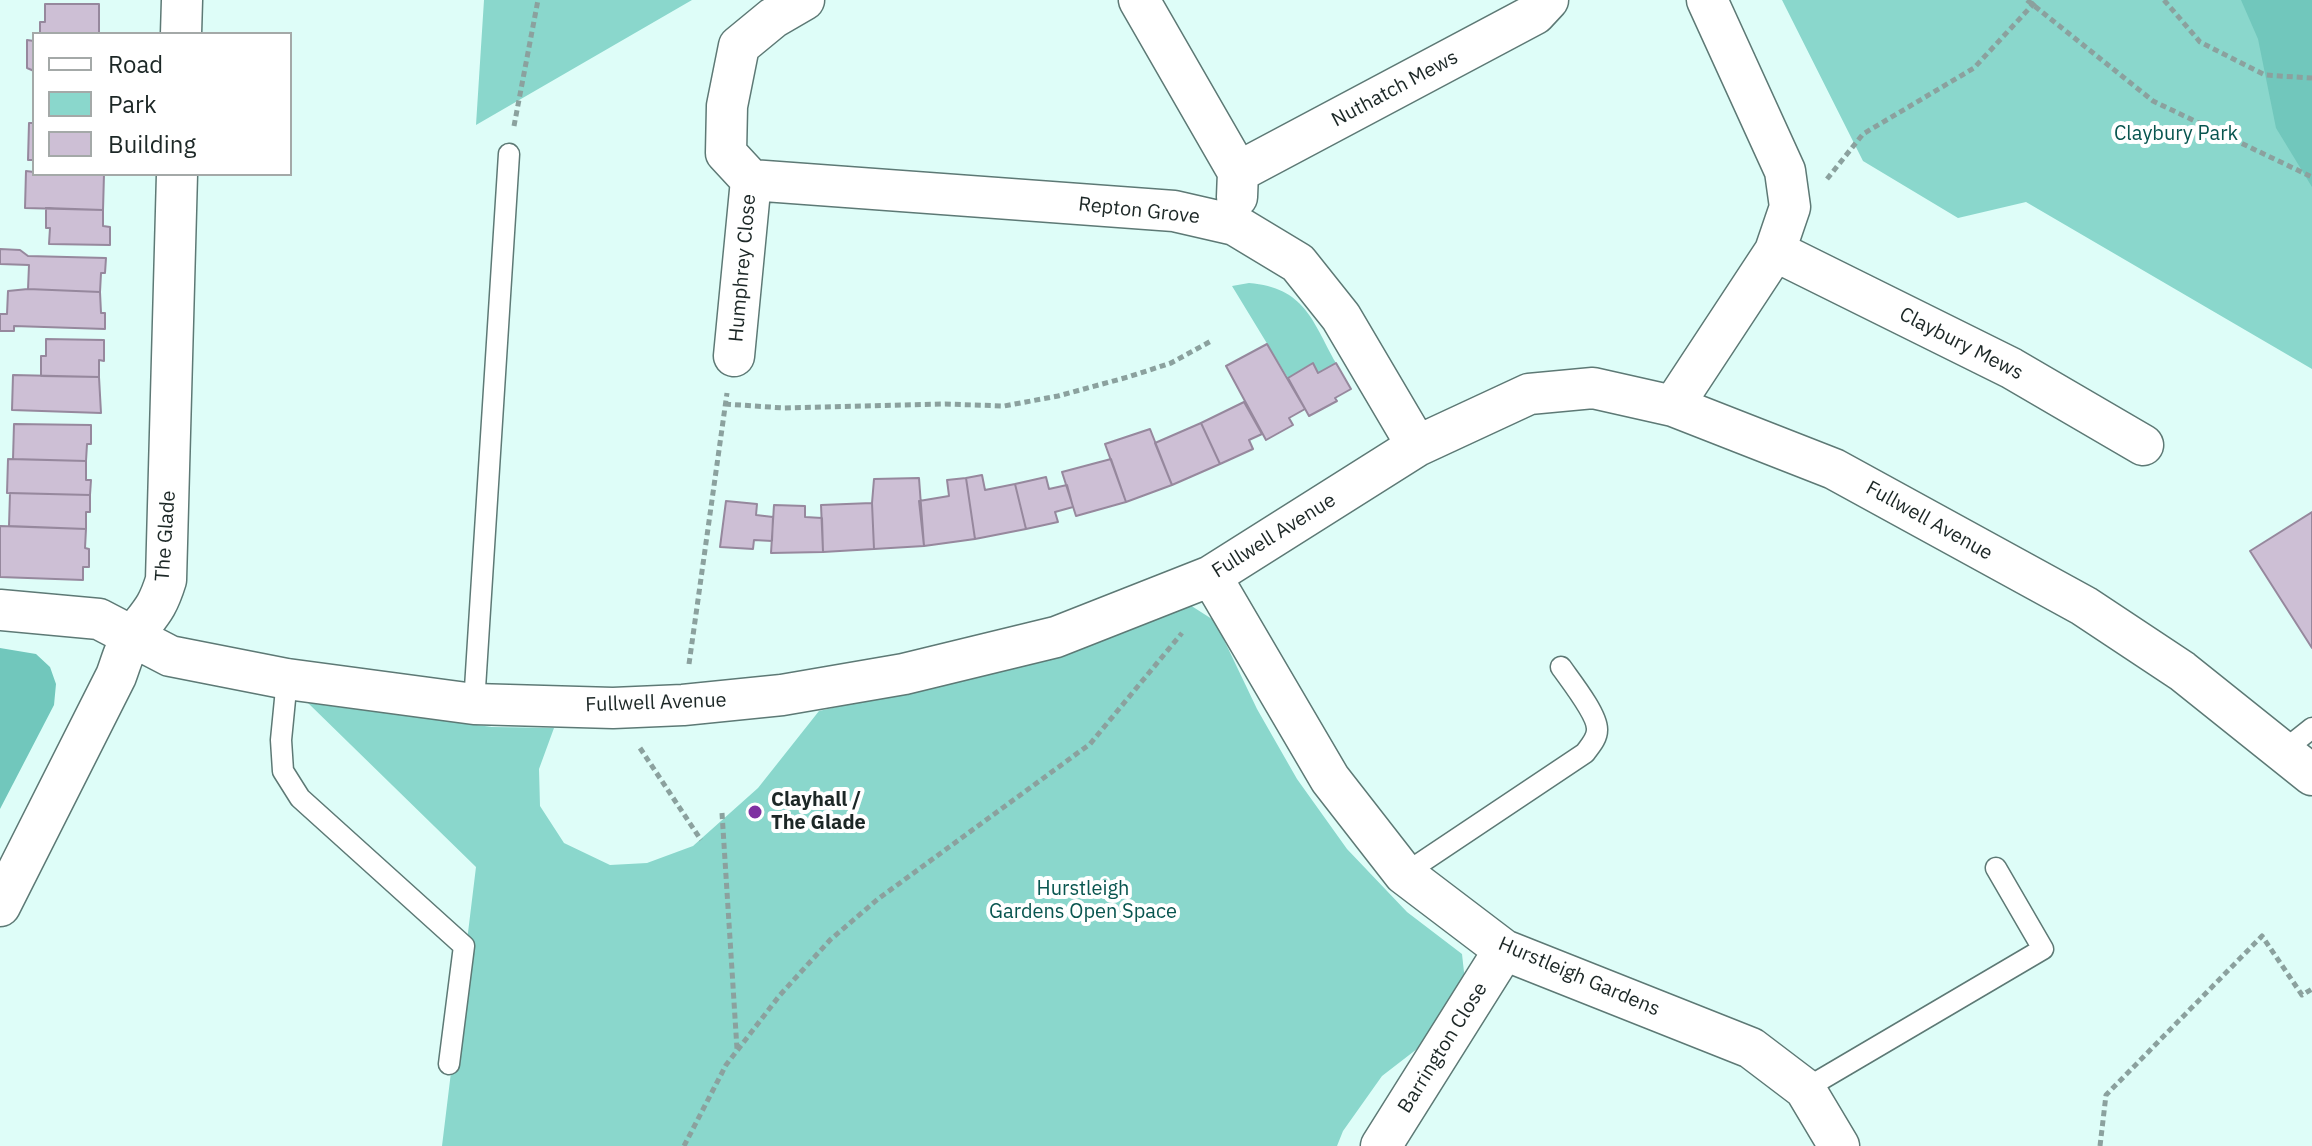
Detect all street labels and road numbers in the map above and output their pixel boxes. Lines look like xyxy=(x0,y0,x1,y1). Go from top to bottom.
street label: Nuthatch Mews xyxy=(1328,46,1462,132)
street label: Humphrey Close xyxy=(725,193,761,343)
street label: Repton Grove xyxy=(1077,193,1201,229)
street label: Claybury Mews xyxy=(1895,302,2027,386)
street label: Fullwell Avenue xyxy=(1861,476,1997,566)
street label: Fullwell Avenue xyxy=(1208,488,1340,584)
street label: The Glade xyxy=(151,490,181,582)
street label: Fullwell Avenue xyxy=(585,689,727,717)
street label: Hurstleigh Gardens xyxy=(1495,932,1663,1022)
street label: Barrington Close xyxy=(1393,978,1493,1118)

